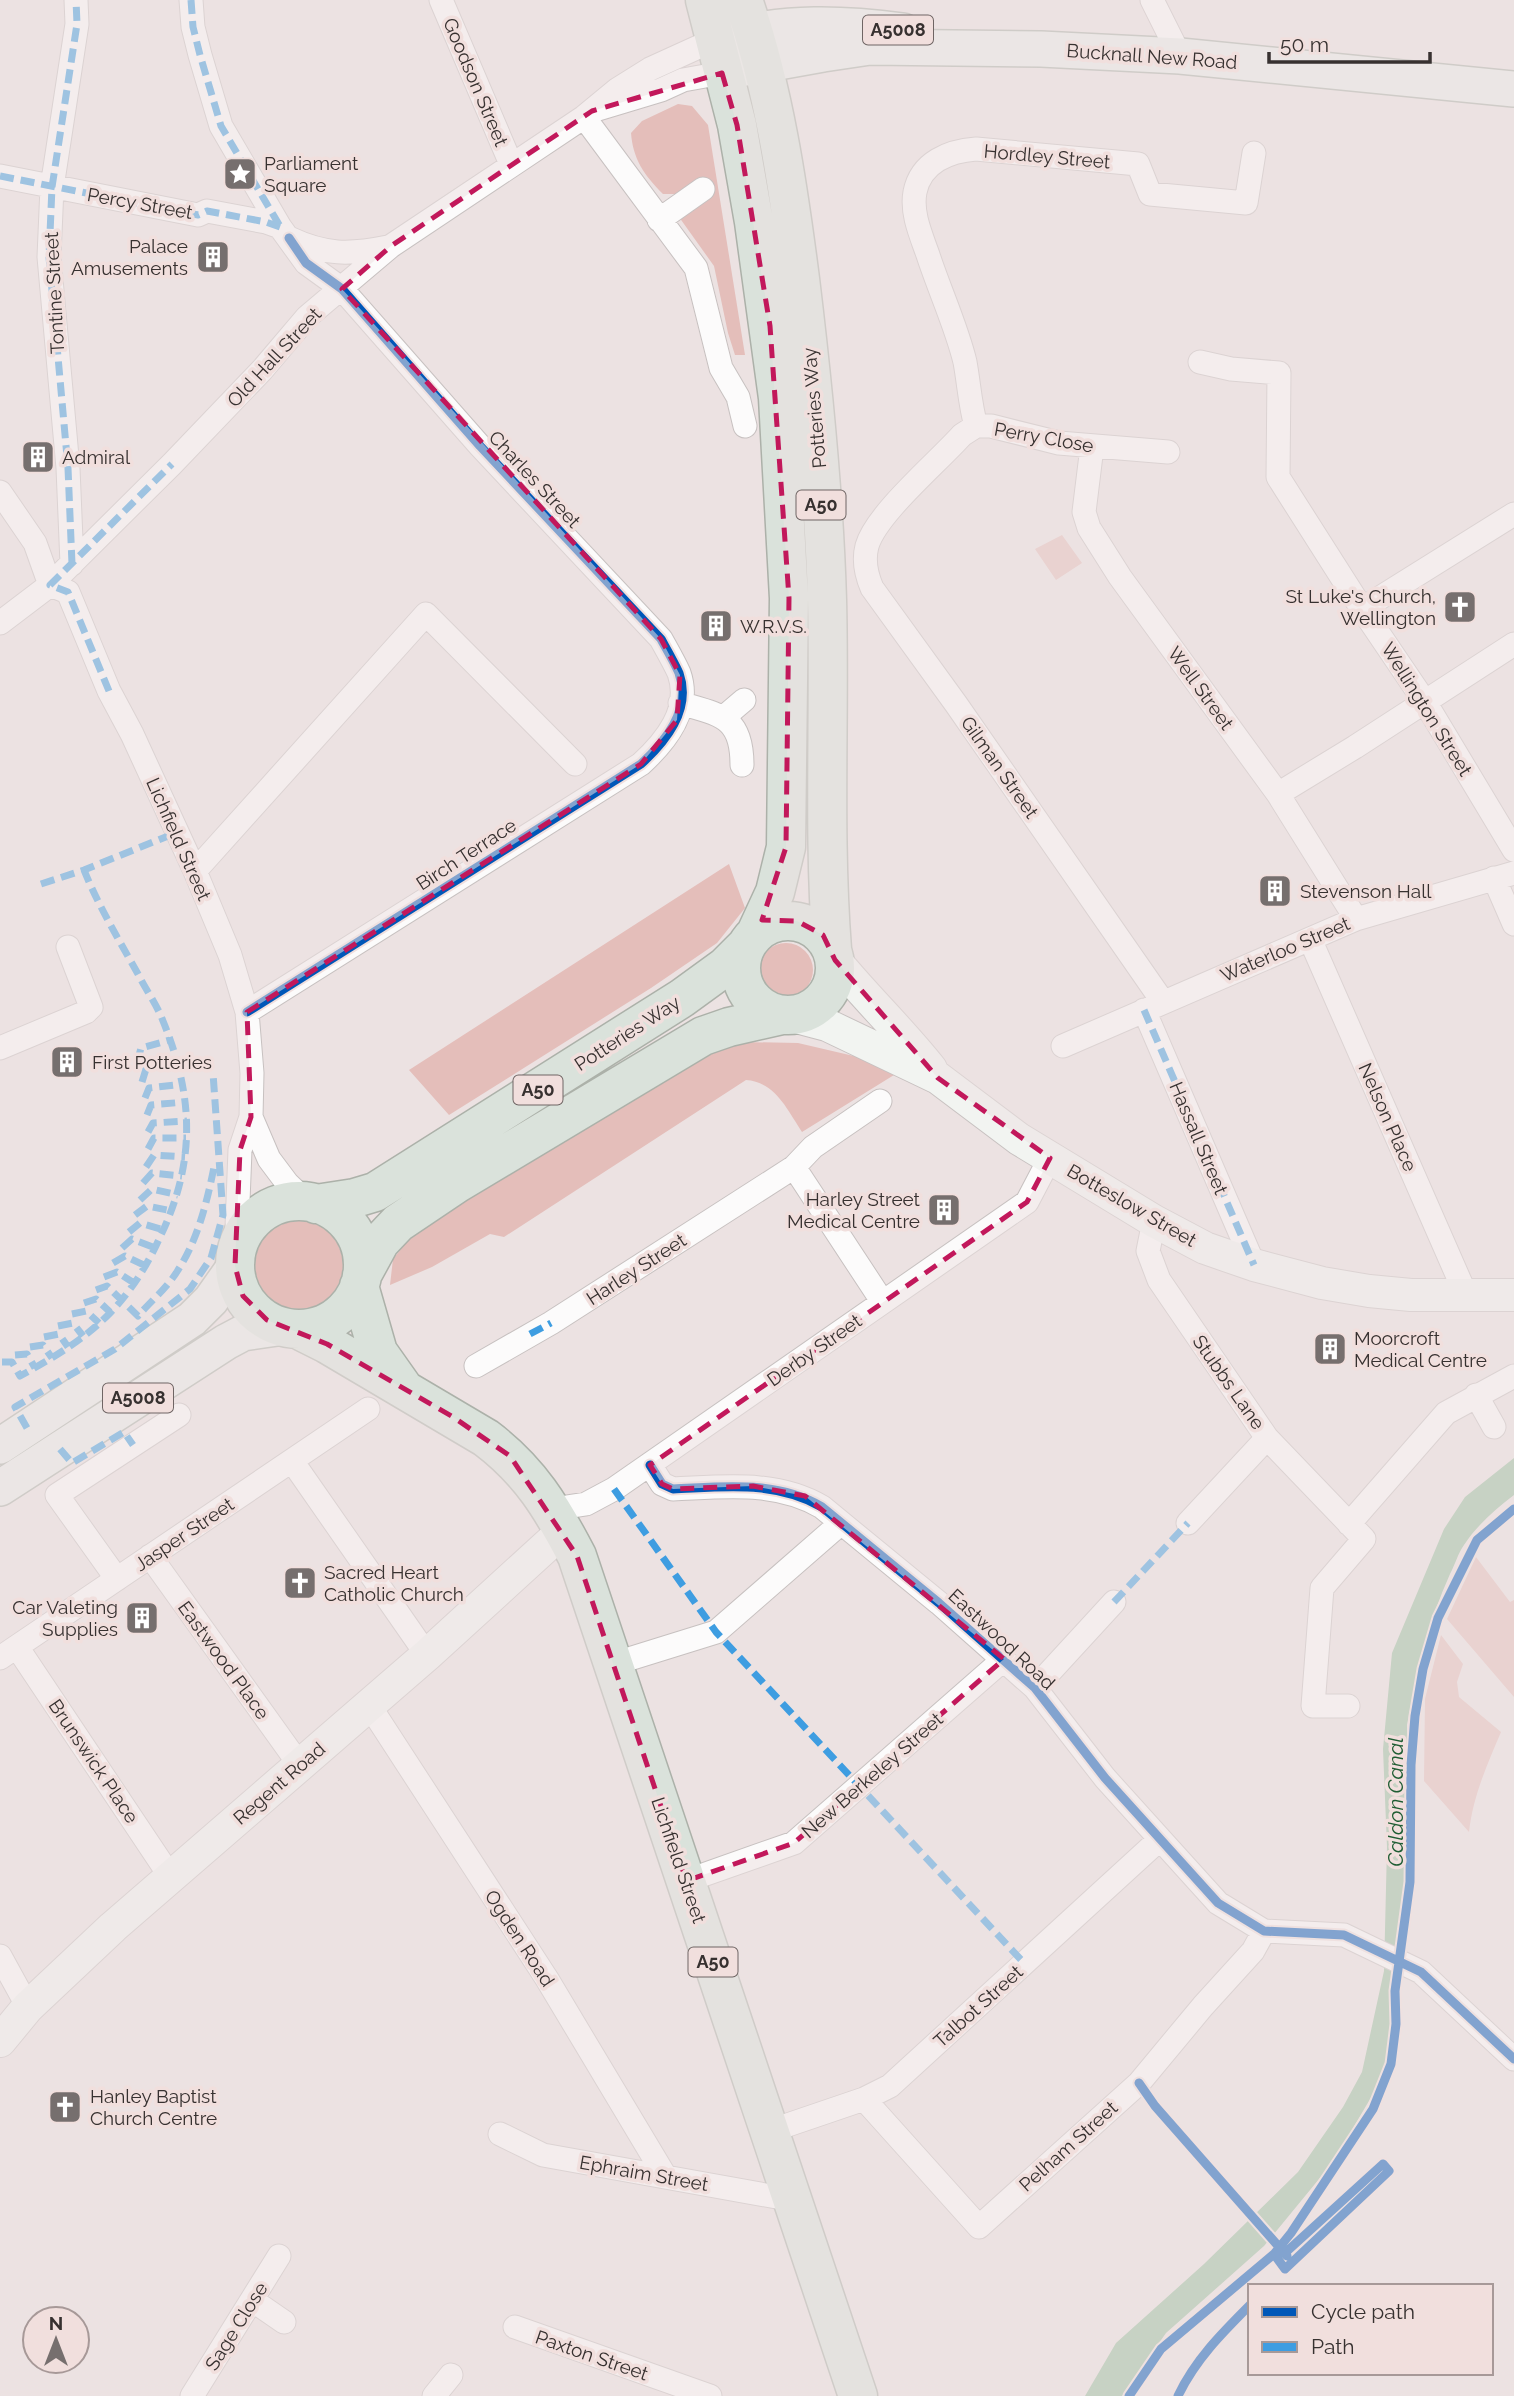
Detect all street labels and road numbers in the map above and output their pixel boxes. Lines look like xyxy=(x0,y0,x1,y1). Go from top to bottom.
street label: Goodson Street xyxy=(439,15,513,150)
road number: A5008 xyxy=(863,15,933,44)
street label: Bucknall New Road xyxy=(1066,39,1238,73)
street label: Hordley Street xyxy=(983,140,1112,173)
street label: Percy Street xyxy=(86,183,195,223)
street label: Tontine Street xyxy=(40,231,68,354)
street label: Old Hall Street xyxy=(222,302,326,411)
street label: Potteries Way xyxy=(798,347,830,469)
street label: Perry Close xyxy=(993,417,1095,457)
street label: Charles Street xyxy=(485,426,586,532)
road number: A50 xyxy=(796,490,846,520)
street label: Wellington Street xyxy=(1377,638,1477,780)
street label: Well Street xyxy=(1164,642,1239,734)
street label: Gilman Street xyxy=(957,712,1044,823)
street label: Lichfield Street xyxy=(142,774,216,904)
street label: Birch Terrace xyxy=(412,814,520,894)
street label: Waterloo Street xyxy=(1217,912,1354,986)
street label: Potteries Way xyxy=(570,991,684,1075)
street label: Nelson Place xyxy=(1354,1060,1422,1174)
road number: A50 xyxy=(514,1076,562,1105)
street label: Hassall Street xyxy=(1165,1078,1233,1198)
street label: Botteslow Street xyxy=(1064,1159,1201,1251)
street label: Harley Street xyxy=(582,1228,690,1309)
street label: Derby Street xyxy=(763,1309,866,1391)
street label: Stubbs Lane xyxy=(1188,1331,1270,1433)
road number: A5008 xyxy=(103,1384,173,1413)
street label: Jasper Street xyxy=(130,1492,238,1575)
street label: Eastwood Road xyxy=(944,1584,1060,1694)
street label: Eastwood Place xyxy=(174,1597,274,1723)
street label: Brunswick Place xyxy=(44,1695,144,1827)
street label: New Berkeley Street xyxy=(797,1707,948,1842)
street label: Regent Road xyxy=(229,1737,329,1829)
street label: Lichfield Street xyxy=(647,1794,711,1927)
street label: Ogden Road xyxy=(481,1886,559,1990)
road number: A50 xyxy=(688,1948,738,1976)
street label: Talbot Street xyxy=(929,1960,1027,2052)
street label: Pelham Street xyxy=(1014,2096,1122,2196)
street label: Ephraim Street xyxy=(578,2151,711,2195)
street label: Sage Close xyxy=(200,2278,272,2374)
street label: Paxton Street xyxy=(533,2325,652,2385)

